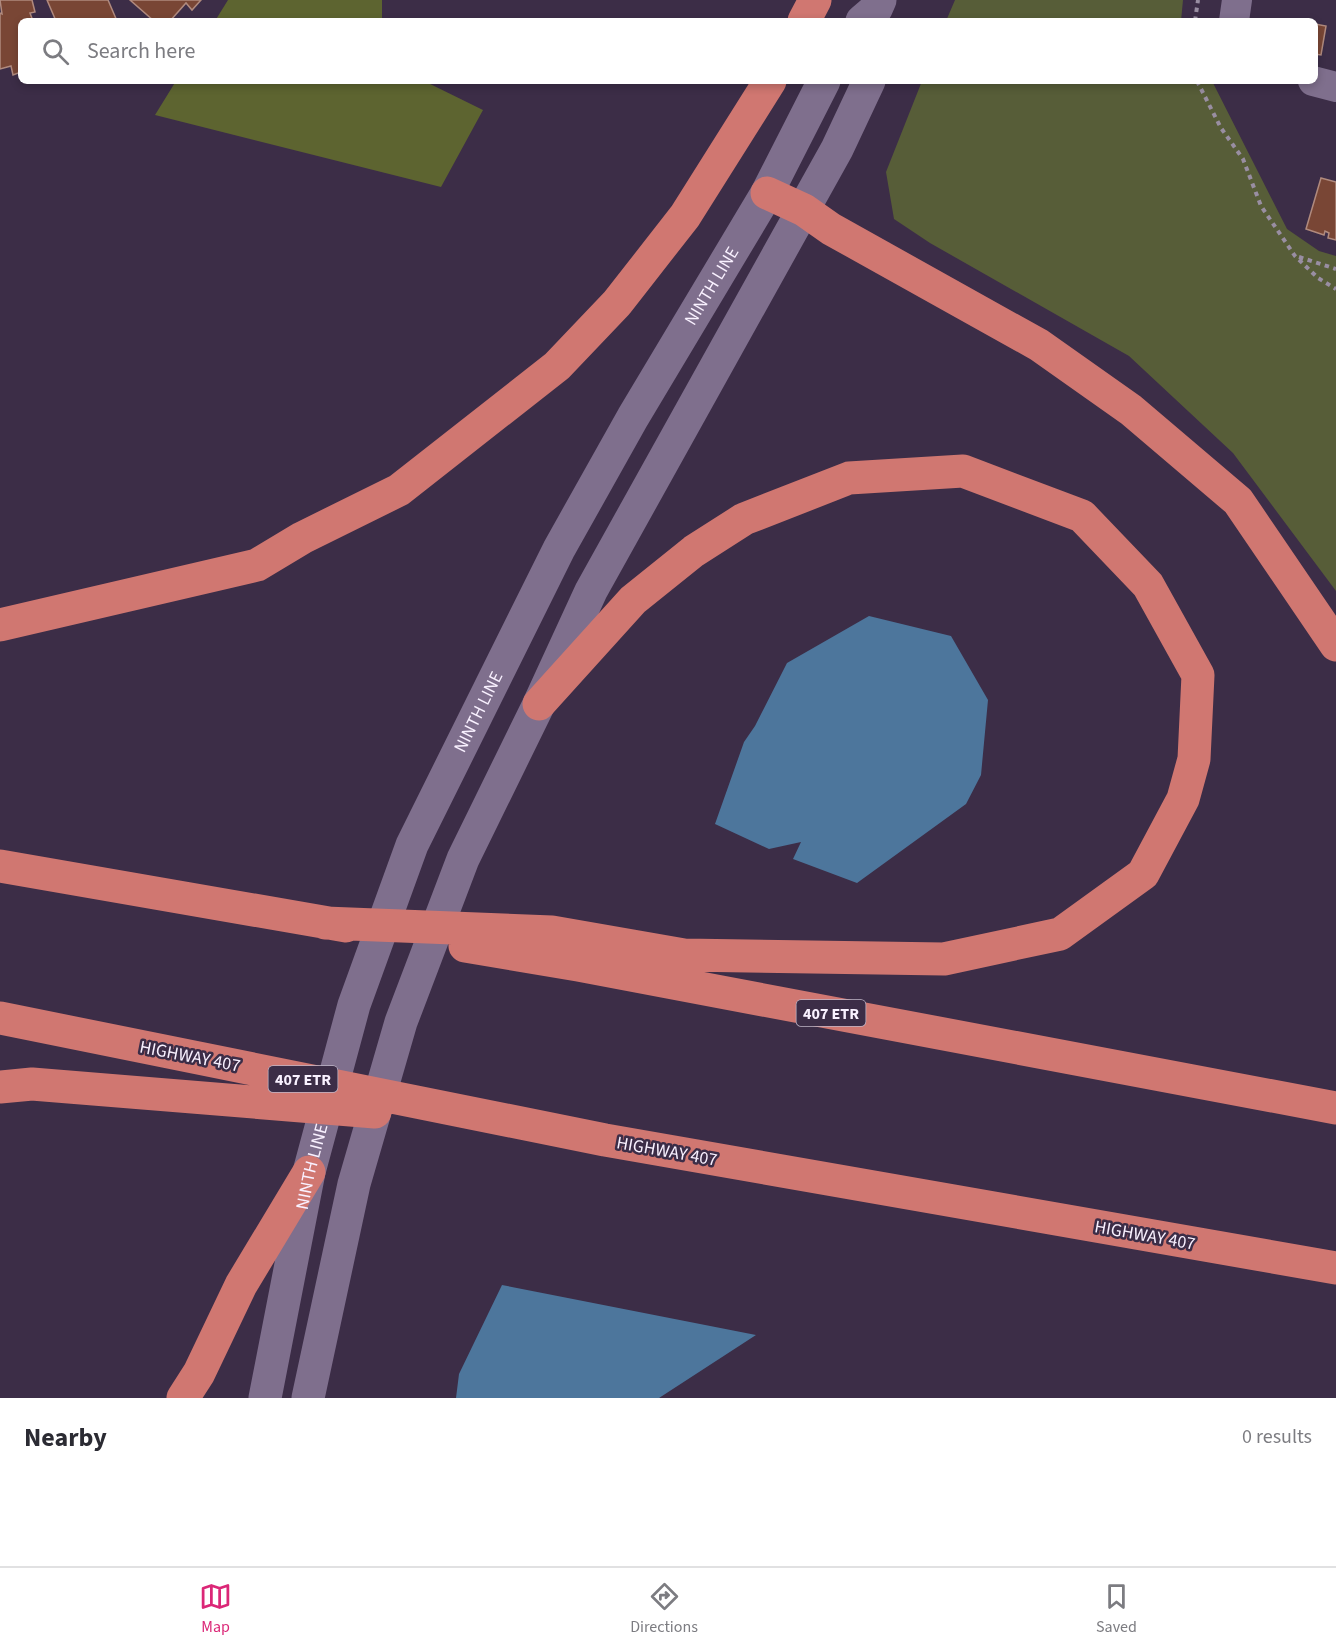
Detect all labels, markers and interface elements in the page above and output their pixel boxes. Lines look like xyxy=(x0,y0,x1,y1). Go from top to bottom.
search box xyxy=(18,18,1318,84)
icon: search xyxy=(39,35,72,68)
text: Search here xyxy=(87,35,195,67)
street label: NINTH LINE xyxy=(679,242,745,330)
street label: NINTH LINE xyxy=(448,667,509,757)
road number: 407 ETR xyxy=(796,1000,866,1026)
street label: HIGHWAY 407 xyxy=(137,1034,242,1079)
road number: 407 ETR xyxy=(268,1066,338,1092)
street label: NINTH LINE xyxy=(290,1121,334,1212)
street label: HIGHWAY 407 xyxy=(615,1130,719,1173)
street label: HIGHWAY 407 xyxy=(1093,1214,1197,1257)
text: Nearby xyxy=(24,1419,107,1456)
text: 0 results xyxy=(1242,1423,1312,1451)
tab: Map xyxy=(199,1580,232,1638)
tab: Directions xyxy=(630,1580,698,1638)
tab: Saved xyxy=(1096,1580,1137,1638)

